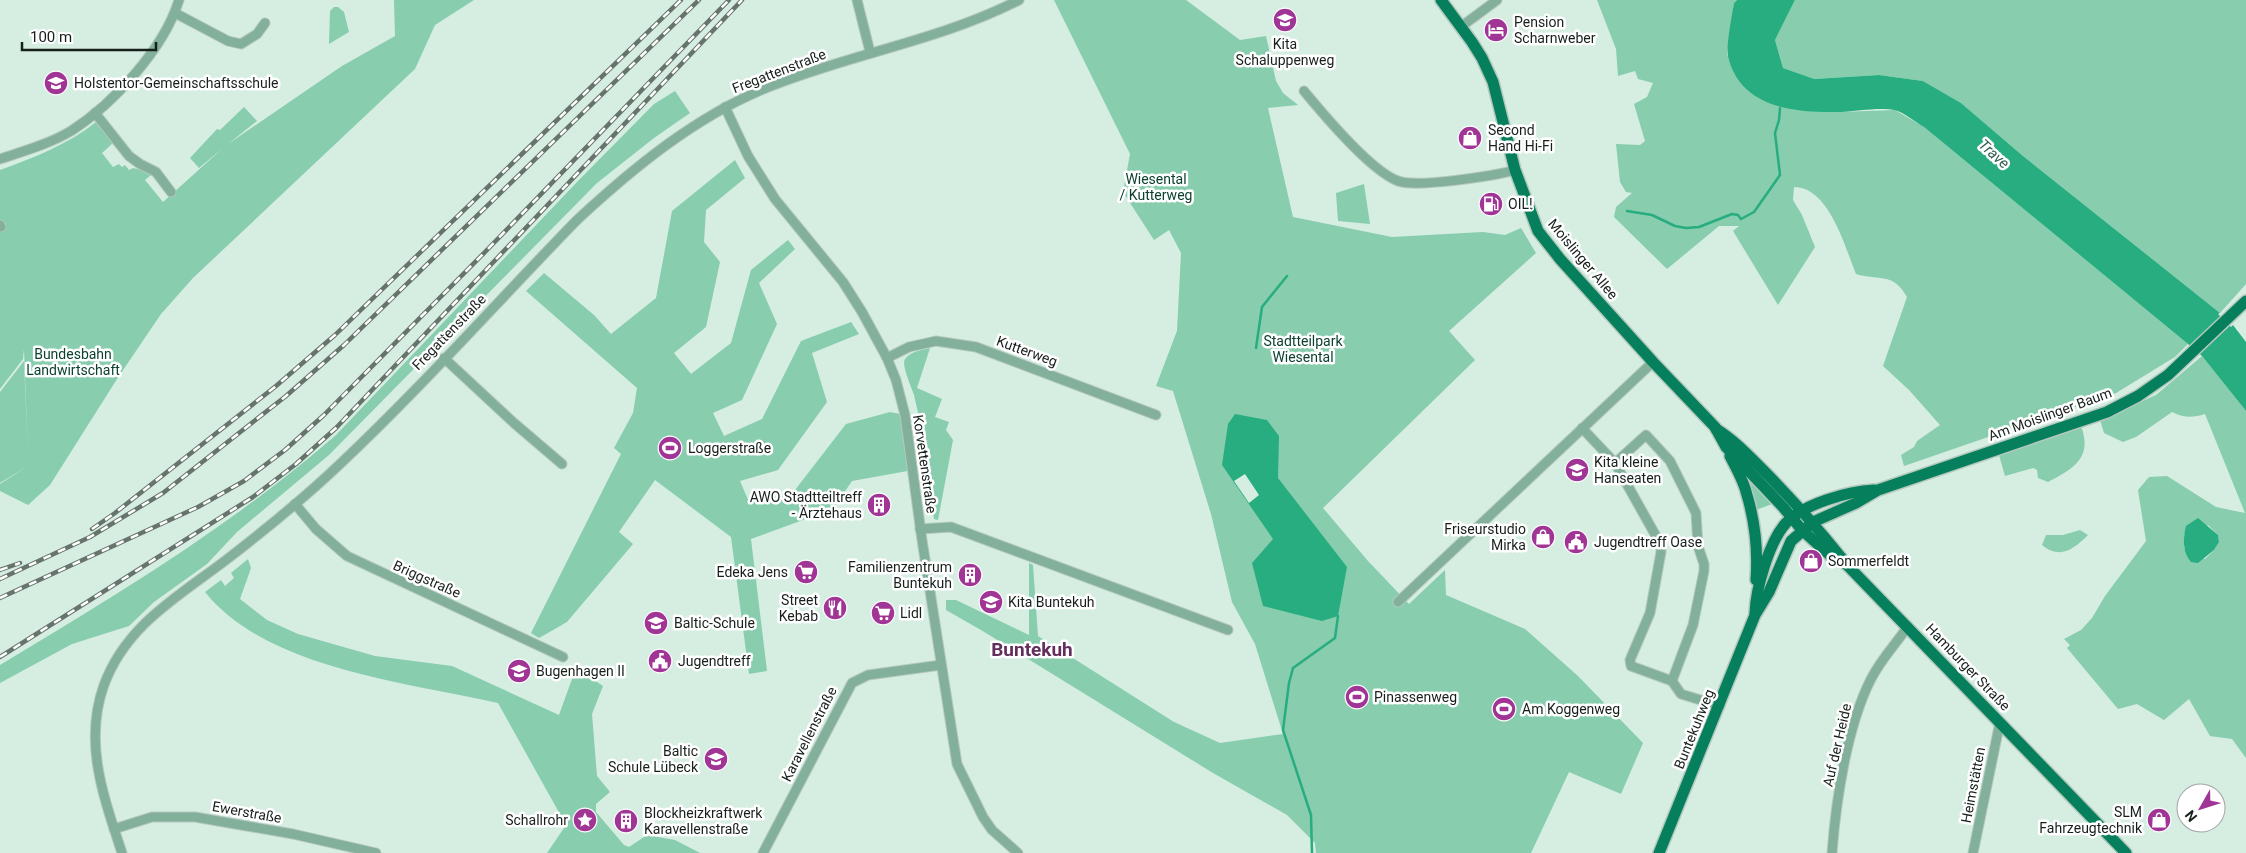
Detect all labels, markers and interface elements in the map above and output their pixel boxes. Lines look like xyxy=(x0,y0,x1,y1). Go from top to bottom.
school or university icon: Kita Schaluppenweg xyxy=(1272,7,1298,33)
place label: Pension Scharnweber xyxy=(1514,14,1596,46)
hotel icon: Pension Scharnweber xyxy=(1483,17,1509,43)
scale bar xyxy=(22,20,156,52)
text: 100 m xyxy=(30,28,72,46)
place label: Kita Schaluppenweg xyxy=(1236,36,1334,68)
street label: Fregattenstraße xyxy=(730,46,828,96)
school or university icon: Holstentor-Gemeinschaftsschule xyxy=(43,70,69,96)
place label: Holstentor-Gemeinschaftsschule xyxy=(74,75,279,91)
place label: Second Hand Hi-Fi xyxy=(1488,122,1553,154)
shop icon: Second Hand Hi-Fi xyxy=(1457,125,1483,151)
water label: Trave xyxy=(1975,136,2013,173)
park label: Wiesental / Kutterweg xyxy=(1120,171,1192,203)
fuel station icon: OIL! xyxy=(1478,191,1504,217)
place label: OIL! xyxy=(1508,196,1533,212)
street label: Moislinger Allee xyxy=(1545,216,1621,302)
street label: Fregattenstraße xyxy=(409,291,489,373)
street label: Kutterweg xyxy=(994,333,1060,369)
park label: Stadtteilpark Wiesental xyxy=(1263,333,1343,365)
park label: Bundesbahn Landwirtschaft xyxy=(26,346,120,378)
street label: Am Moislinger Baum xyxy=(1986,384,2114,444)
street label: Korvettenstraße xyxy=(910,414,940,514)
sports icon: Loggerstraße xyxy=(657,435,683,461)
place label: Loggerstraße xyxy=(688,440,771,456)
place label: Kita kleine Hanseaten xyxy=(1594,454,1661,486)
school or university icon: Kita kleine Hanseaten xyxy=(1564,457,1590,483)
place label: AWO Stadtteiltreff - Ärztehaus xyxy=(750,489,862,521)
building icon: AWO Stadtteiltreff - Ärztehaus xyxy=(866,492,892,518)
place label: Friseurstudio Mirka xyxy=(1444,521,1526,553)
shop icon: Friseurstudio Mirka xyxy=(1530,524,1556,550)
public building icon: Jugendtreff Oase xyxy=(1563,529,1589,555)
place label: Jugendtreff Oase xyxy=(1594,534,1702,550)
shop icon: Sommerfeldt xyxy=(1798,548,1824,574)
place label: Sommerfeldt xyxy=(1828,553,1910,569)
street label: Briggstraße xyxy=(391,557,463,601)
supermarket icon: Edeka Jens xyxy=(793,559,819,585)
place label: Familienzentrum Buntekuh xyxy=(848,559,952,591)
building icon: Familienzentrum Buntekuh xyxy=(957,562,983,588)
place label: Edeka Jens xyxy=(717,564,788,580)
school or university icon: Kita Buntekuh xyxy=(978,589,1004,615)
place label: Street Kebab xyxy=(779,592,818,624)
place label: Kita Buntekuh xyxy=(1008,594,1095,610)
restaurant icon: Street Kebab xyxy=(822,595,848,621)
supermarket icon: Lidl xyxy=(870,600,896,626)
place label: Lidl xyxy=(900,605,922,621)
school or university icon: Baltic-Schule xyxy=(643,610,669,636)
place label: Baltic-Schule xyxy=(674,615,755,631)
street label: Hamburger Straße xyxy=(1923,620,2013,714)
district label: Buntekuh xyxy=(991,638,1073,661)
public building icon: Jugendtreff xyxy=(647,648,673,674)
place label: Jugendtreff xyxy=(678,653,751,669)
school or university icon: Bugenhagen II xyxy=(506,658,532,684)
place label: Bugenhagen II xyxy=(536,663,625,679)
street label: Karavellenstraße xyxy=(778,684,840,784)
sports icon: Pinassenweg xyxy=(1344,684,1370,710)
street label: Buntekuhweg xyxy=(1671,687,1717,771)
place label: Pinassenweg xyxy=(1374,689,1457,705)
sports icon: Am Koggenweg xyxy=(1491,696,1517,722)
place label: Am Koggenweg xyxy=(1522,701,1620,717)
street label: Auf der Heide xyxy=(1820,702,1854,788)
place label: Baltic Schule Lübeck xyxy=(608,743,699,775)
school or university icon: Baltic Schule Lübeck xyxy=(703,746,729,772)
street label: Heimstätten xyxy=(1958,746,1988,824)
north arrow xyxy=(2176,783,2226,833)
street label: Ewerstraße xyxy=(211,798,283,826)
place label: SLM Fahrzeugtechnik xyxy=(2039,804,2143,836)
place label: Blockheizkraftwerk Karavellenstraße xyxy=(644,805,763,837)
place icon: Schallrohr xyxy=(572,807,598,833)
shop icon: SLM Fahrzeugtechnik xyxy=(2146,807,2172,833)
text: N xyxy=(2182,807,2200,825)
building icon: Blockheizkraftwerk Karavellenstraße xyxy=(613,808,639,834)
place label: Schallrohr xyxy=(505,812,568,828)

